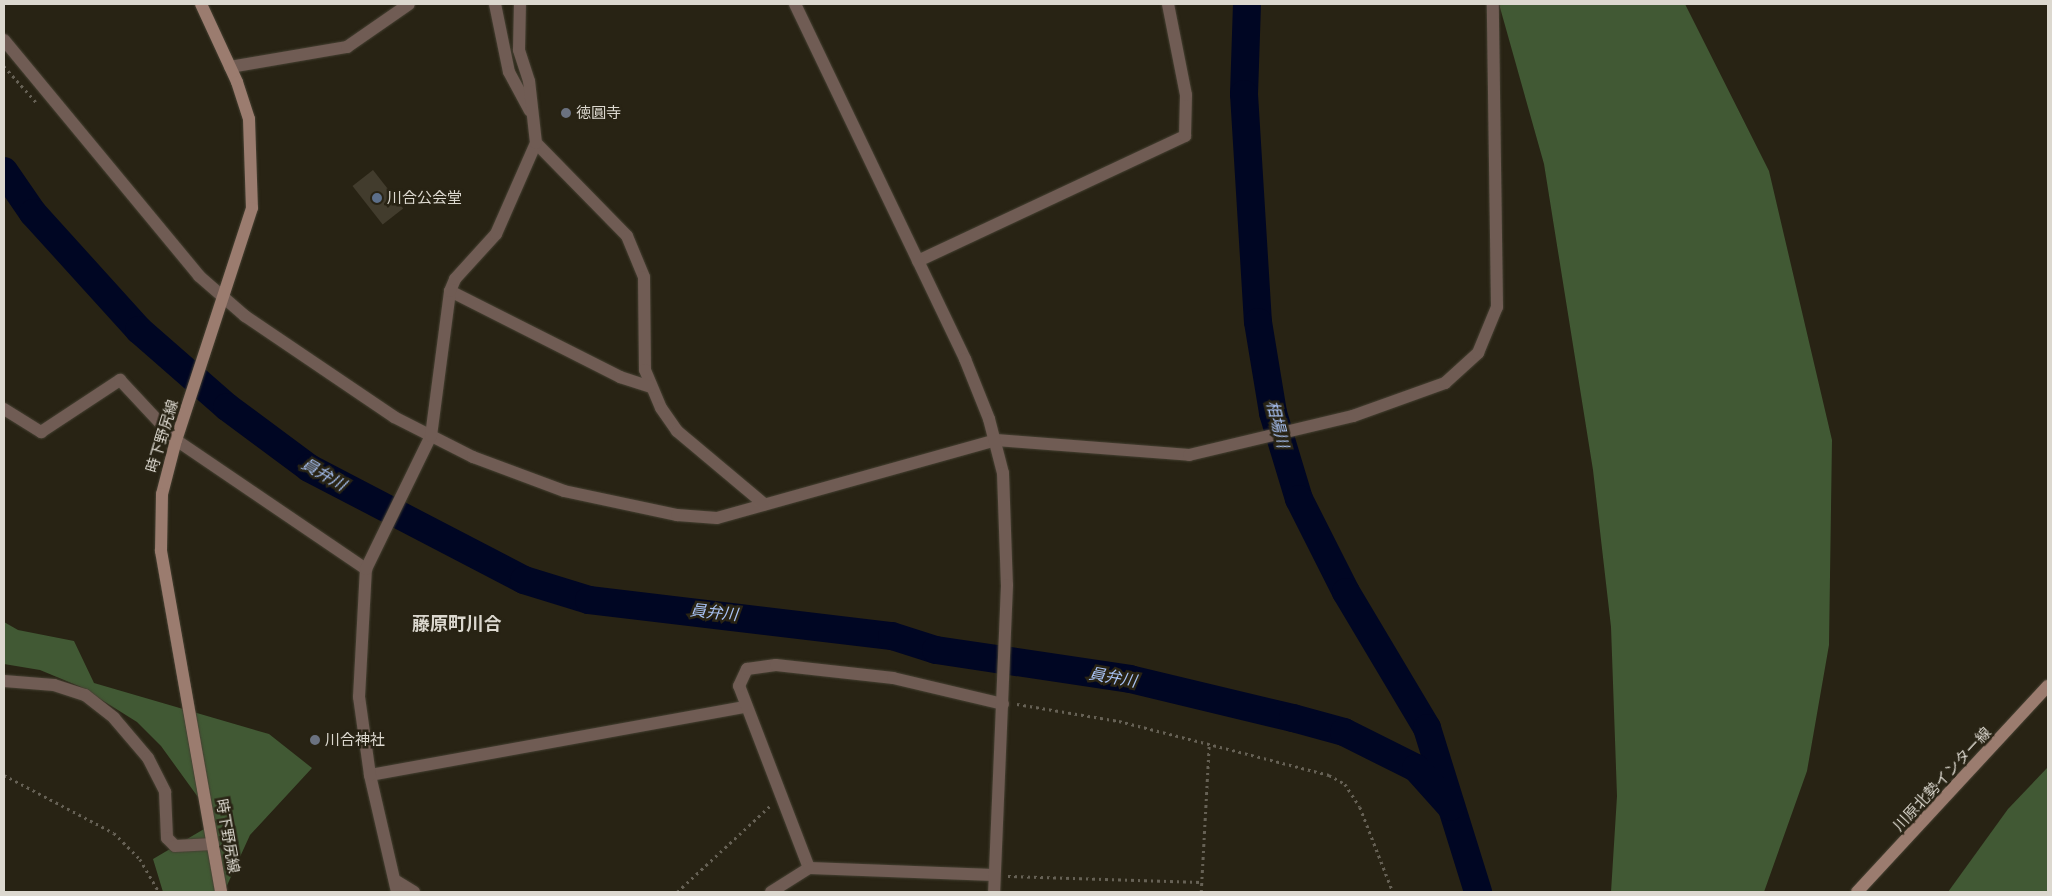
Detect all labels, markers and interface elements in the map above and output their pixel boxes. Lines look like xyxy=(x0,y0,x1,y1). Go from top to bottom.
place label: 徳圓寺 xyxy=(576,104,621,122)
marker: 徳圓寺 xyxy=(560,107,572,119)
place label: 川合公会堂 xyxy=(387,189,462,207)
marker: 川合公会堂 xyxy=(371,192,383,204)
street label: 時下野尻線 xyxy=(142,398,182,474)
water label: 相場川 xyxy=(1263,398,1293,450)
water label: 員弁川 xyxy=(298,454,350,494)
water label: 員弁川 xyxy=(689,600,739,624)
district label: 藤原町川合 xyxy=(412,612,502,634)
water label: 員弁川 xyxy=(1088,663,1138,691)
street label: 川原北勢インター線 xyxy=(1889,723,1995,835)
place label: 川合神社 xyxy=(325,731,385,749)
marker: 川合神社 xyxy=(309,734,321,746)
street label: 時下野尻線 xyxy=(213,798,243,874)

